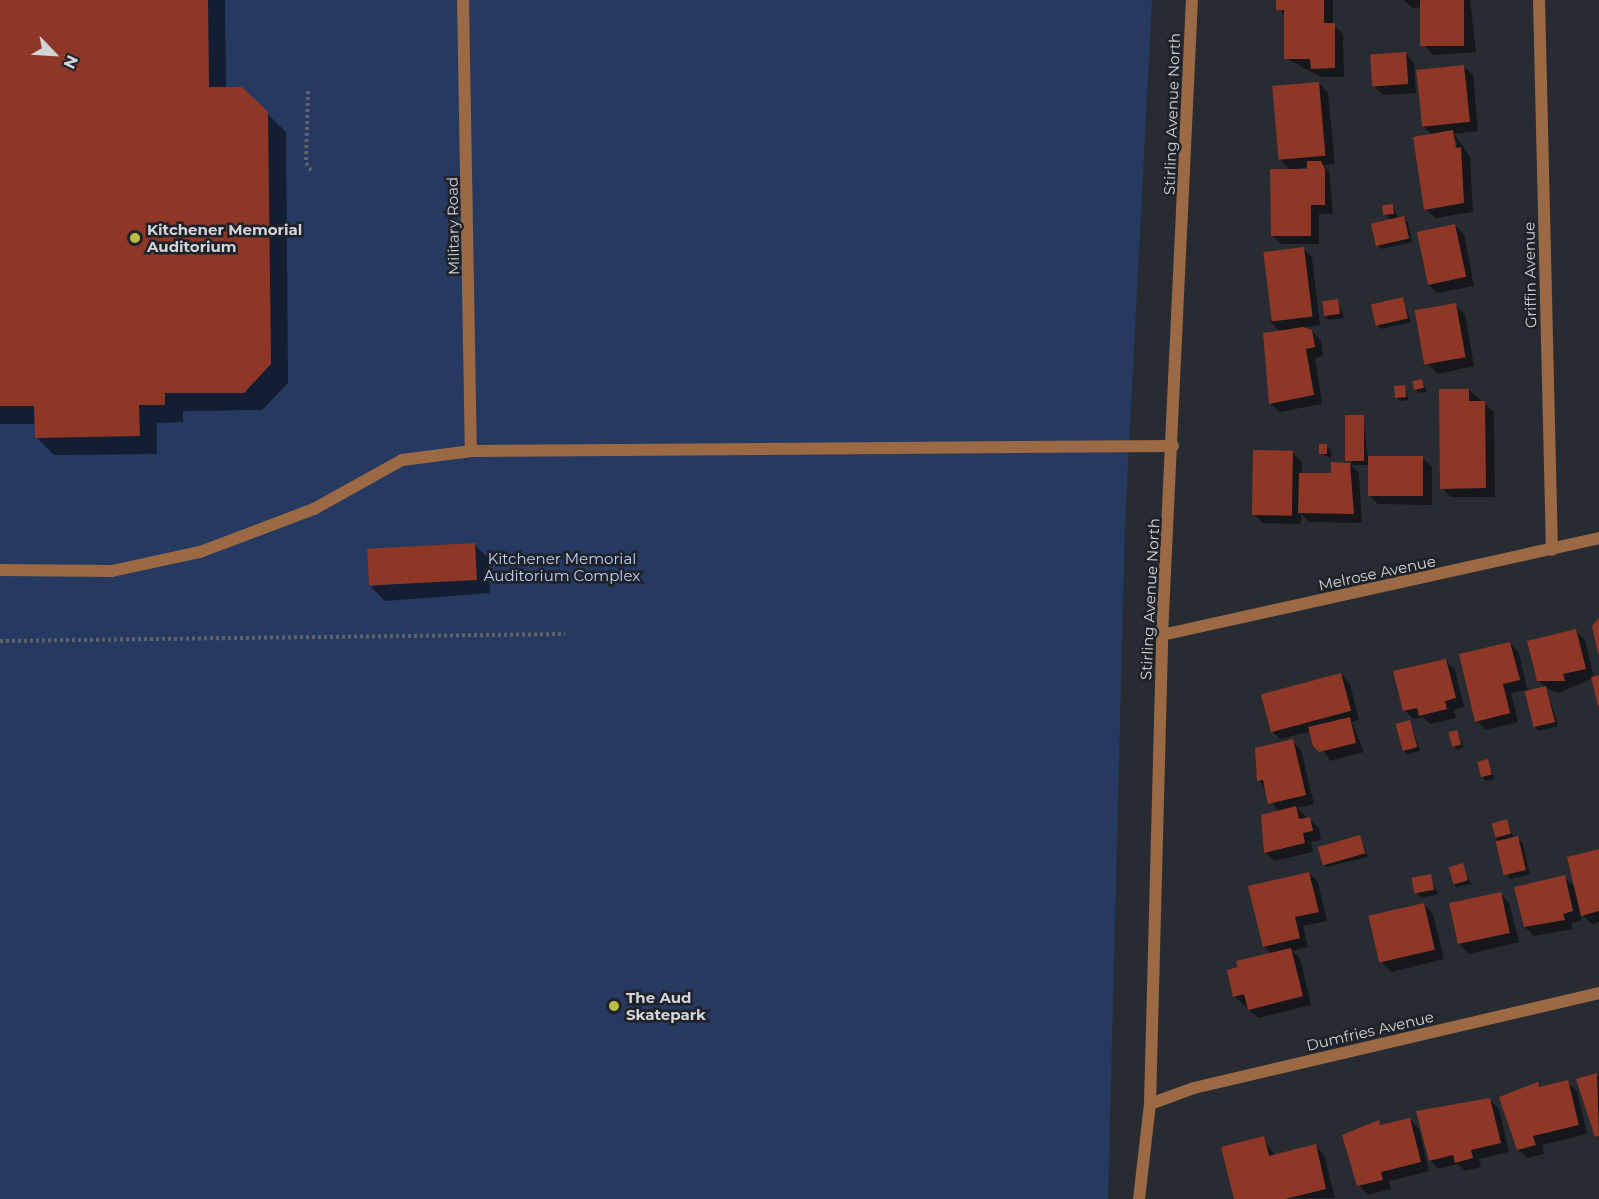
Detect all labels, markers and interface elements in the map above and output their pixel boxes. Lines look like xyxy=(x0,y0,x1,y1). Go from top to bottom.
north arrow xyxy=(24,24,84,84)
street label: Stirling Avenue North xyxy=(1160,33,1184,195)
text: N xyxy=(59,52,82,72)
street label: Military Road xyxy=(443,177,463,275)
place label: Kitchener Memorial Auditorium xyxy=(147,220,302,255)
street label: Griffin Avenue xyxy=(1520,222,1540,328)
marker: Kitchener Memorial Auditorium xyxy=(128,231,142,245)
street label: Stirling Avenue North xyxy=(1137,518,1163,680)
park label: Kitchener Memorial Auditorium Complex xyxy=(484,549,640,584)
street label: Melrose Avenue xyxy=(1317,552,1437,594)
place label: The Aud Skatepark xyxy=(626,988,706,1023)
marker: The Aud Skatepark xyxy=(607,999,621,1013)
street label: Dumfries Avenue xyxy=(1304,1008,1436,1054)

